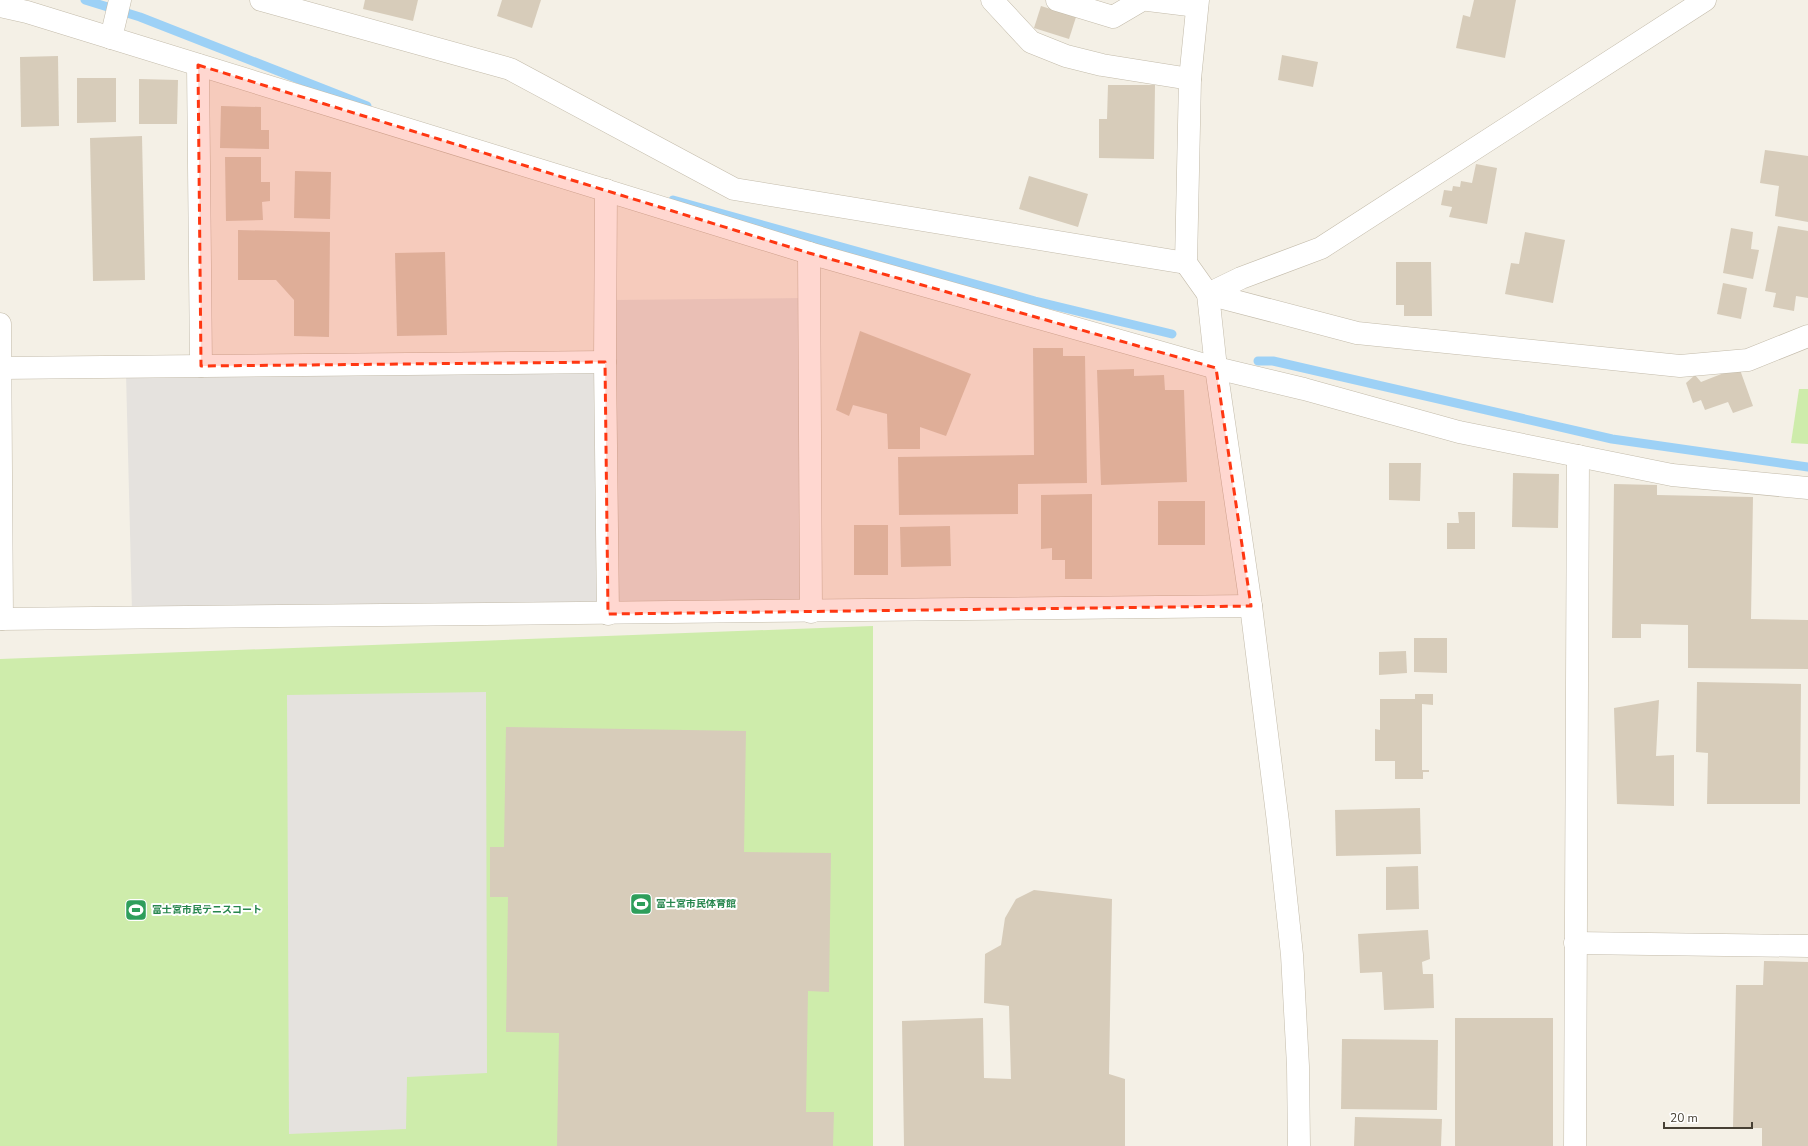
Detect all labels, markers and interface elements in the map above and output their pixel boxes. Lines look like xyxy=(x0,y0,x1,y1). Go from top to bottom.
sports icon: 富士宮市民体育館 xyxy=(628,891,654,917)
sports icon: 富士宮市民テニスコート xyxy=(123,897,149,923)
place label: 富士宮市民体育館 xyxy=(656,897,736,911)
place label: 富士宮市民テニスコート xyxy=(152,903,262,917)
scale bar xyxy=(1664,1104,1752,1130)
text: 20 m xyxy=(1670,1110,1698,1126)

